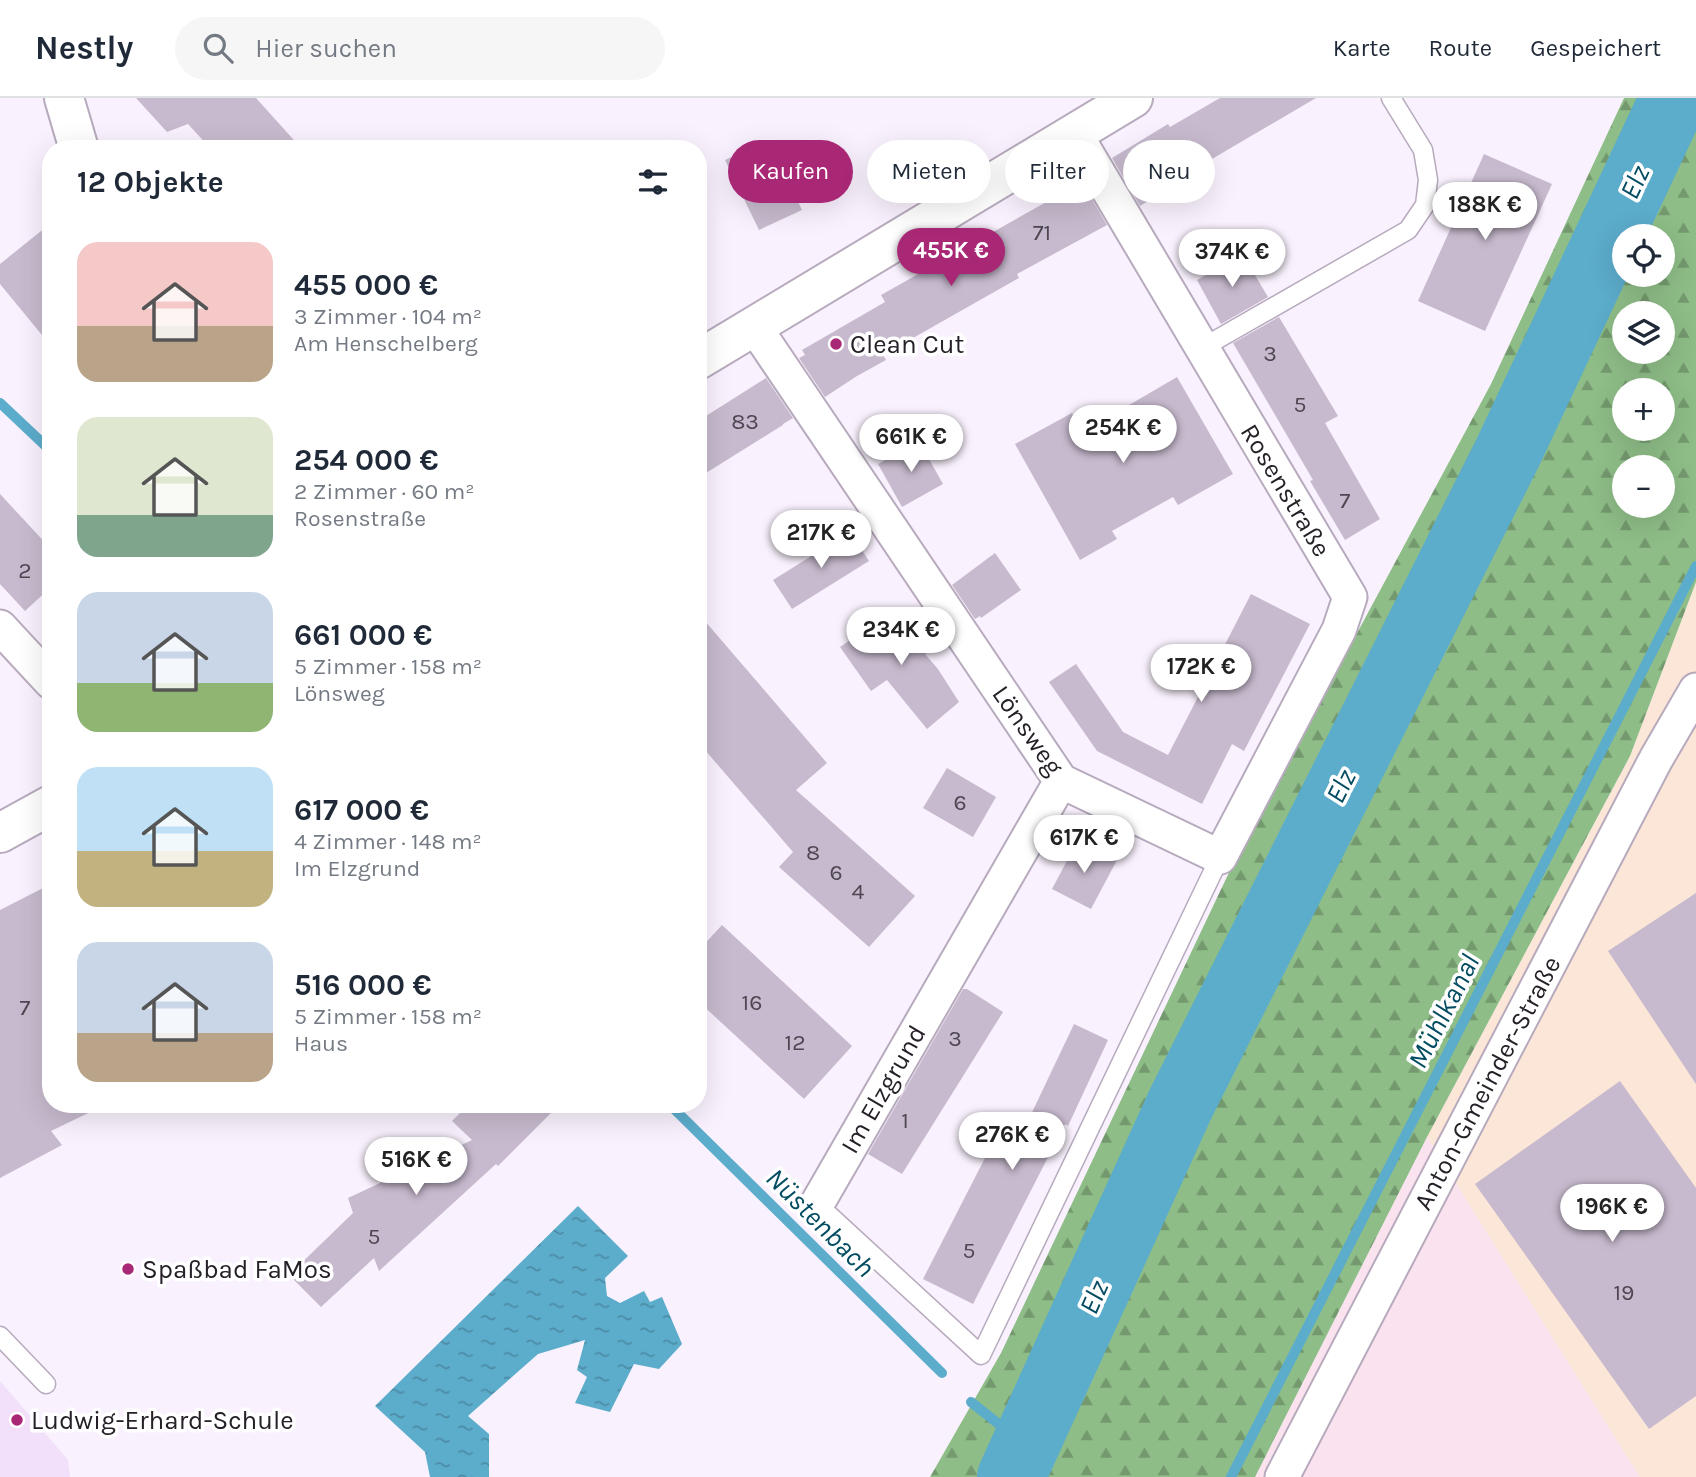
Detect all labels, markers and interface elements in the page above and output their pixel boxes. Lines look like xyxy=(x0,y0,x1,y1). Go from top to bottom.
search box xyxy=(175,17,665,80)
text: Nestly xyxy=(35,29,133,67)
icon: search xyxy=(199,29,237,67)
text: Hier suchen xyxy=(255,33,397,64)
text: Karte xyxy=(1333,34,1391,62)
text: Route xyxy=(1429,34,1492,62)
text: Gespeichert xyxy=(1530,34,1661,62)
chip: Kaufen xyxy=(728,140,853,203)
chip: Mieten xyxy=(867,140,991,203)
chip: Filter xyxy=(1005,140,1109,203)
chip: Neu xyxy=(1123,140,1215,203)
water label: Elz xyxy=(1612,160,1656,204)
icon: filters xyxy=(634,163,672,201)
text: 12 Objekte xyxy=(77,164,224,200)
pin: 188K € xyxy=(1428,183,1542,242)
text: 188K € xyxy=(1448,191,1522,218)
house number: 71 xyxy=(1033,219,1051,246)
map controls xyxy=(1612,224,1675,518)
button: locate xyxy=(1612,224,1675,287)
pin: 455K € xyxy=(894,228,1008,288)
pin: 374K € xyxy=(1175,230,1289,289)
text: 455K € xyxy=(913,237,989,264)
text: 374K € xyxy=(1195,238,1269,265)
text: 455 000 € xyxy=(294,267,438,303)
icon: home xyxy=(133,270,217,354)
button: layers xyxy=(1612,301,1675,364)
text: 3 Zimmer · 104 m² xyxy=(294,303,482,330)
place label: Clean Cut xyxy=(850,329,964,360)
text: Am Henschelberg xyxy=(294,330,478,357)
marker: Clean Cut xyxy=(828,336,844,352)
house number: 3 xyxy=(1263,340,1277,367)
button: + xyxy=(1612,378,1675,441)
house number: 5 xyxy=(1294,391,1306,418)
pin: 254K € xyxy=(1066,406,1180,465)
house number: 83 xyxy=(731,408,759,435)
pin: 661K € xyxy=(854,414,968,474)
text: 254K € xyxy=(1085,414,1161,441)
street label: Rosenstraße xyxy=(1234,418,1337,562)
text: 661K € xyxy=(875,423,947,450)
text: 254 000 € xyxy=(294,442,439,478)
icon: home xyxy=(133,445,217,529)
button: − xyxy=(1612,455,1675,518)
text: 2 Zimmer · 60 m² xyxy=(294,478,474,505)
house number: 7 xyxy=(1340,487,1351,514)
text: Rosenstraße xyxy=(294,505,426,532)
pin: 217K € xyxy=(764,510,878,570)
text: 217K € xyxy=(787,519,856,546)
house number: 2 xyxy=(18,557,32,584)
pin: 234K € xyxy=(844,608,958,667)
text: 234K € xyxy=(862,616,940,643)
text: 661 000 € xyxy=(294,617,432,653)
icon: home xyxy=(133,620,217,704)
pin: 172K € xyxy=(1144,644,1258,704)
text: 5 Zimmer · 158 m² xyxy=(294,653,482,680)
text: 172K € xyxy=(1167,653,1236,680)
street label: Lönsweg xyxy=(985,679,1070,781)
text: Lönsweg xyxy=(294,680,385,707)
water label: Elz xyxy=(1318,764,1363,809)
house number: 6 xyxy=(953,789,967,816)
text: 617 000 € xyxy=(294,792,429,828)
icon: home xyxy=(133,795,217,879)
pin: 617K € xyxy=(1027,816,1141,875)
text: 617K € xyxy=(1049,824,1119,851)
text: 4 Zimmer · 148 m² xyxy=(294,828,482,855)
house number: 8 xyxy=(806,839,820,866)
text: Im Elzgrund xyxy=(294,855,420,882)
house number: 6 xyxy=(829,859,843,886)
house number: 4 xyxy=(852,878,865,905)
water label: Mühlkanal xyxy=(1401,949,1486,1074)
street label: Anton-Gmeinder-Straße xyxy=(1407,951,1568,1215)
text: 516 000 € xyxy=(294,967,431,1003)
icon: home xyxy=(133,970,217,1054)
house number: 16 xyxy=(742,989,762,1016)
house number: 7 xyxy=(20,994,31,1021)
text: 5 Zimmer · 158 m² xyxy=(294,1003,482,1030)
street label: Im Elzgrund xyxy=(834,1020,933,1159)
house number: 3 xyxy=(948,1025,962,1052)
house number: 12 xyxy=(785,1029,805,1056)
text: Haus xyxy=(294,1030,348,1057)
house number: 1 xyxy=(901,1107,909,1134)
pin: 276K € xyxy=(955,1112,1069,1172)
text: 276K € xyxy=(975,1121,1049,1148)
pin: 516K € xyxy=(359,1138,473,1197)
text: 516K € xyxy=(381,1146,451,1173)
water label: Nüstenbach xyxy=(759,1161,882,1284)
pin: 196K € xyxy=(1555,1184,1669,1244)
text: 196K € xyxy=(1576,1193,1648,1220)
house number: 5 xyxy=(368,1223,380,1250)
house number: 5 xyxy=(963,1237,975,1264)
place label: Spaßbad FaMos xyxy=(142,1254,332,1285)
marker: Spaßbad FaMos xyxy=(120,1261,136,1277)
water label: Elz xyxy=(1072,1275,1115,1319)
house number: 19 xyxy=(1614,1279,1634,1306)
place label: Ludwig-Erhard-Schule xyxy=(31,1405,294,1436)
marker: Ludwig-Erhard-Schule xyxy=(9,1412,25,1428)

